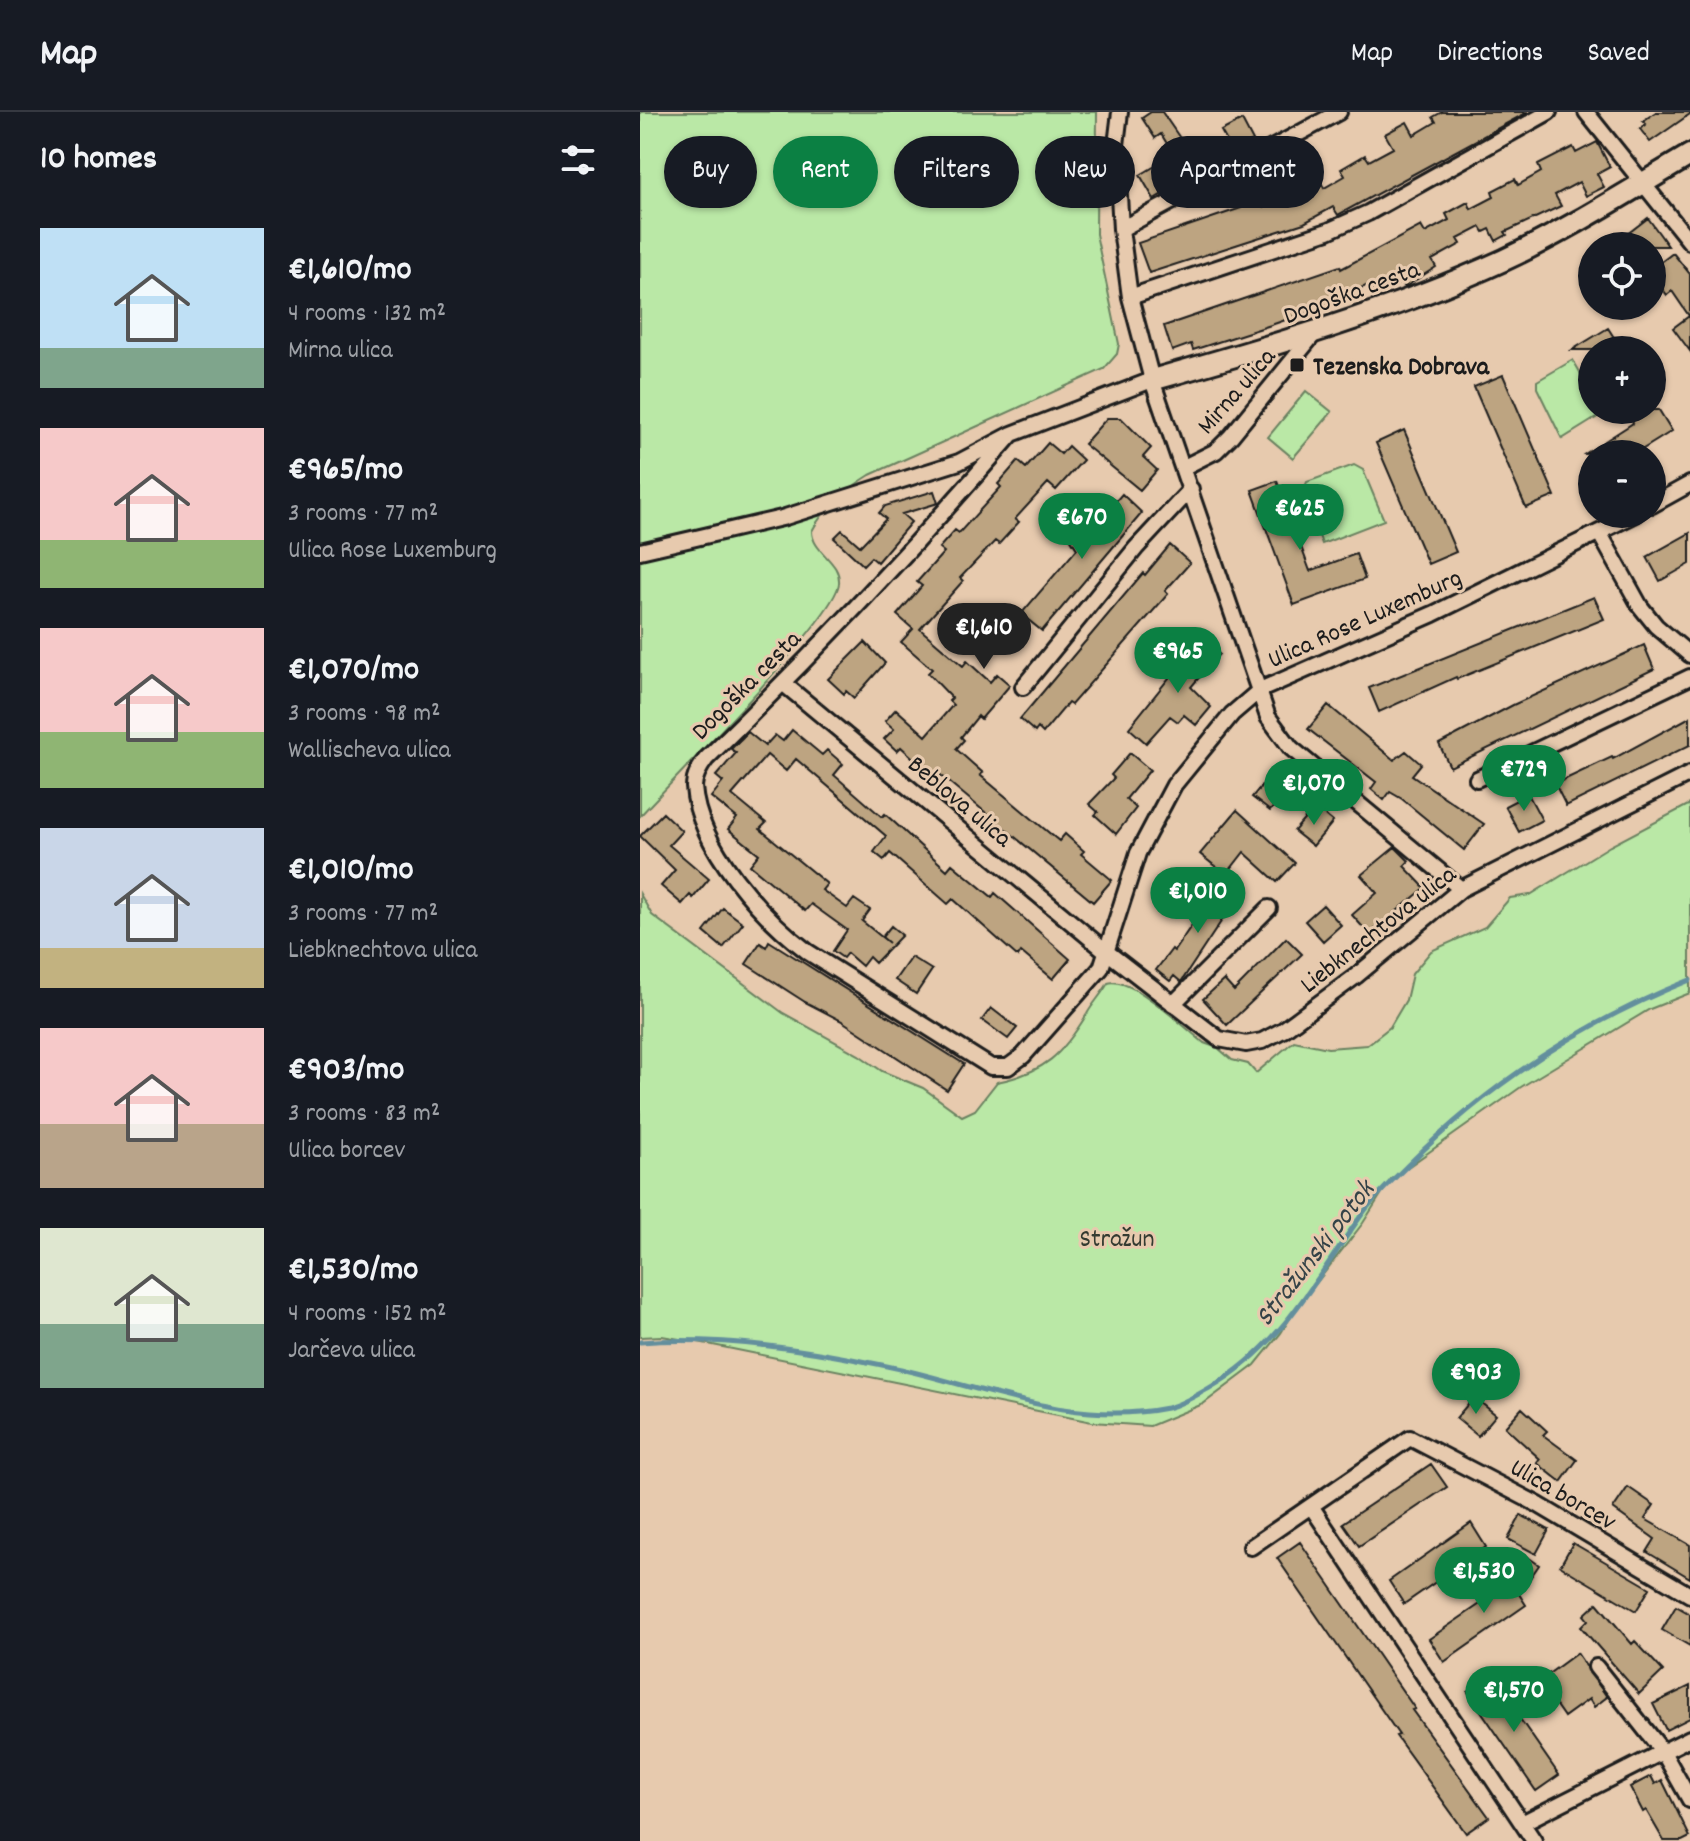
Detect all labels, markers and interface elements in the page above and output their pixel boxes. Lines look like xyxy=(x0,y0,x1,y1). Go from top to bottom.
text: Map xyxy=(40,28,98,83)
text: Map xyxy=(1351,35,1393,75)
text: Directions xyxy=(1437,35,1543,75)
text: Saved xyxy=(1587,35,1650,75)
text: 10 homes xyxy=(40,136,157,185)
chip: Buy xyxy=(664,136,757,208)
chip: Rent xyxy=(773,136,878,208)
chip: Filters xyxy=(894,136,1019,208)
chip: New xyxy=(1035,136,1135,208)
chip: Apartment xyxy=(1151,136,1324,208)
icon: filters xyxy=(556,138,600,182)
map controls xyxy=(1578,232,1666,528)
button: locate xyxy=(1578,232,1666,320)
text: €1,610/mo xyxy=(288,247,412,296)
street label: Dogoška cesta xyxy=(1279,252,1426,336)
icon: home xyxy=(104,260,200,356)
text: 4 rooms · 132 m² xyxy=(288,296,446,333)
text: Mirna ulica xyxy=(288,333,393,370)
button: + xyxy=(1578,336,1666,424)
street label: Mirna ulica xyxy=(1189,340,1286,444)
place label: Tezenska Dobrava xyxy=(1313,350,1490,387)
marker: Tezenska Dobrava xyxy=(1288,356,1306,374)
button: − xyxy=(1578,440,1666,528)
text: €965/mo xyxy=(288,447,403,496)
icon: home xyxy=(104,460,200,556)
pin: €625 xyxy=(1253,484,1347,552)
text: €625 xyxy=(1275,491,1325,528)
pin: €670 xyxy=(1035,493,1129,561)
text: 3 rooms · 77 m² xyxy=(288,496,438,533)
text: €670 xyxy=(1056,500,1108,537)
text: Ulica Rose Luxemburg xyxy=(288,533,497,570)
street label: Ulica Rose Luxemburg xyxy=(1262,561,1468,680)
pin: €1,610 xyxy=(919,603,1049,671)
text: €1,610 xyxy=(955,610,1013,647)
street label: Dogoška cesta xyxy=(684,622,812,750)
pin: €965 xyxy=(1131,627,1225,695)
text: €965 xyxy=(1152,634,1204,671)
text: €1,070/mo xyxy=(288,647,419,696)
icon: home xyxy=(104,660,200,756)
text: 3 rooms · 98 m² xyxy=(288,696,441,733)
text: Wallischeva ulica xyxy=(288,733,451,770)
pin: €729 xyxy=(1477,745,1571,813)
street label: Beblova ulica xyxy=(898,748,1020,858)
text: €729 xyxy=(1500,752,1548,789)
pin: €1,070 xyxy=(1249,759,1379,827)
text: €1,070 xyxy=(1282,766,1346,803)
text: €1,010/mo xyxy=(288,847,414,896)
street label: Liebknechtova ulica xyxy=(1293,857,1466,1004)
icon: home xyxy=(104,860,200,956)
pin: €1,010 xyxy=(1133,867,1263,935)
text: €1,010 xyxy=(1168,874,1228,911)
text: 3 rooms · 77 m² xyxy=(288,896,438,933)
text: Liebknechtova ulica xyxy=(288,933,478,970)
text: €903/mo xyxy=(288,1047,404,1096)
icon: home xyxy=(104,1060,200,1156)
text: 3 rooms · 83 m² xyxy=(288,1096,440,1133)
text: Ulica borcev xyxy=(288,1133,405,1170)
water label: Stražunski potok xyxy=(1247,1172,1388,1336)
park label: Stražun xyxy=(1079,1222,1155,1259)
text: €1,530/mo xyxy=(288,1247,418,1296)
icon: home xyxy=(104,1260,200,1356)
text: 4 rooms · 152 m² xyxy=(288,1296,447,1333)
text: Jarčeva ulica xyxy=(288,1333,415,1370)
pin: €903 xyxy=(1429,1348,1523,1416)
text: €903 xyxy=(1450,1355,1502,1392)
street label: Ulica borcev xyxy=(1502,1451,1622,1541)
pin: €1,530 xyxy=(1419,1547,1549,1615)
text: €1,530 xyxy=(1453,1554,1515,1591)
pin: €1,570 xyxy=(1449,1666,1579,1734)
text: €1,570 xyxy=(1483,1673,1545,1710)

